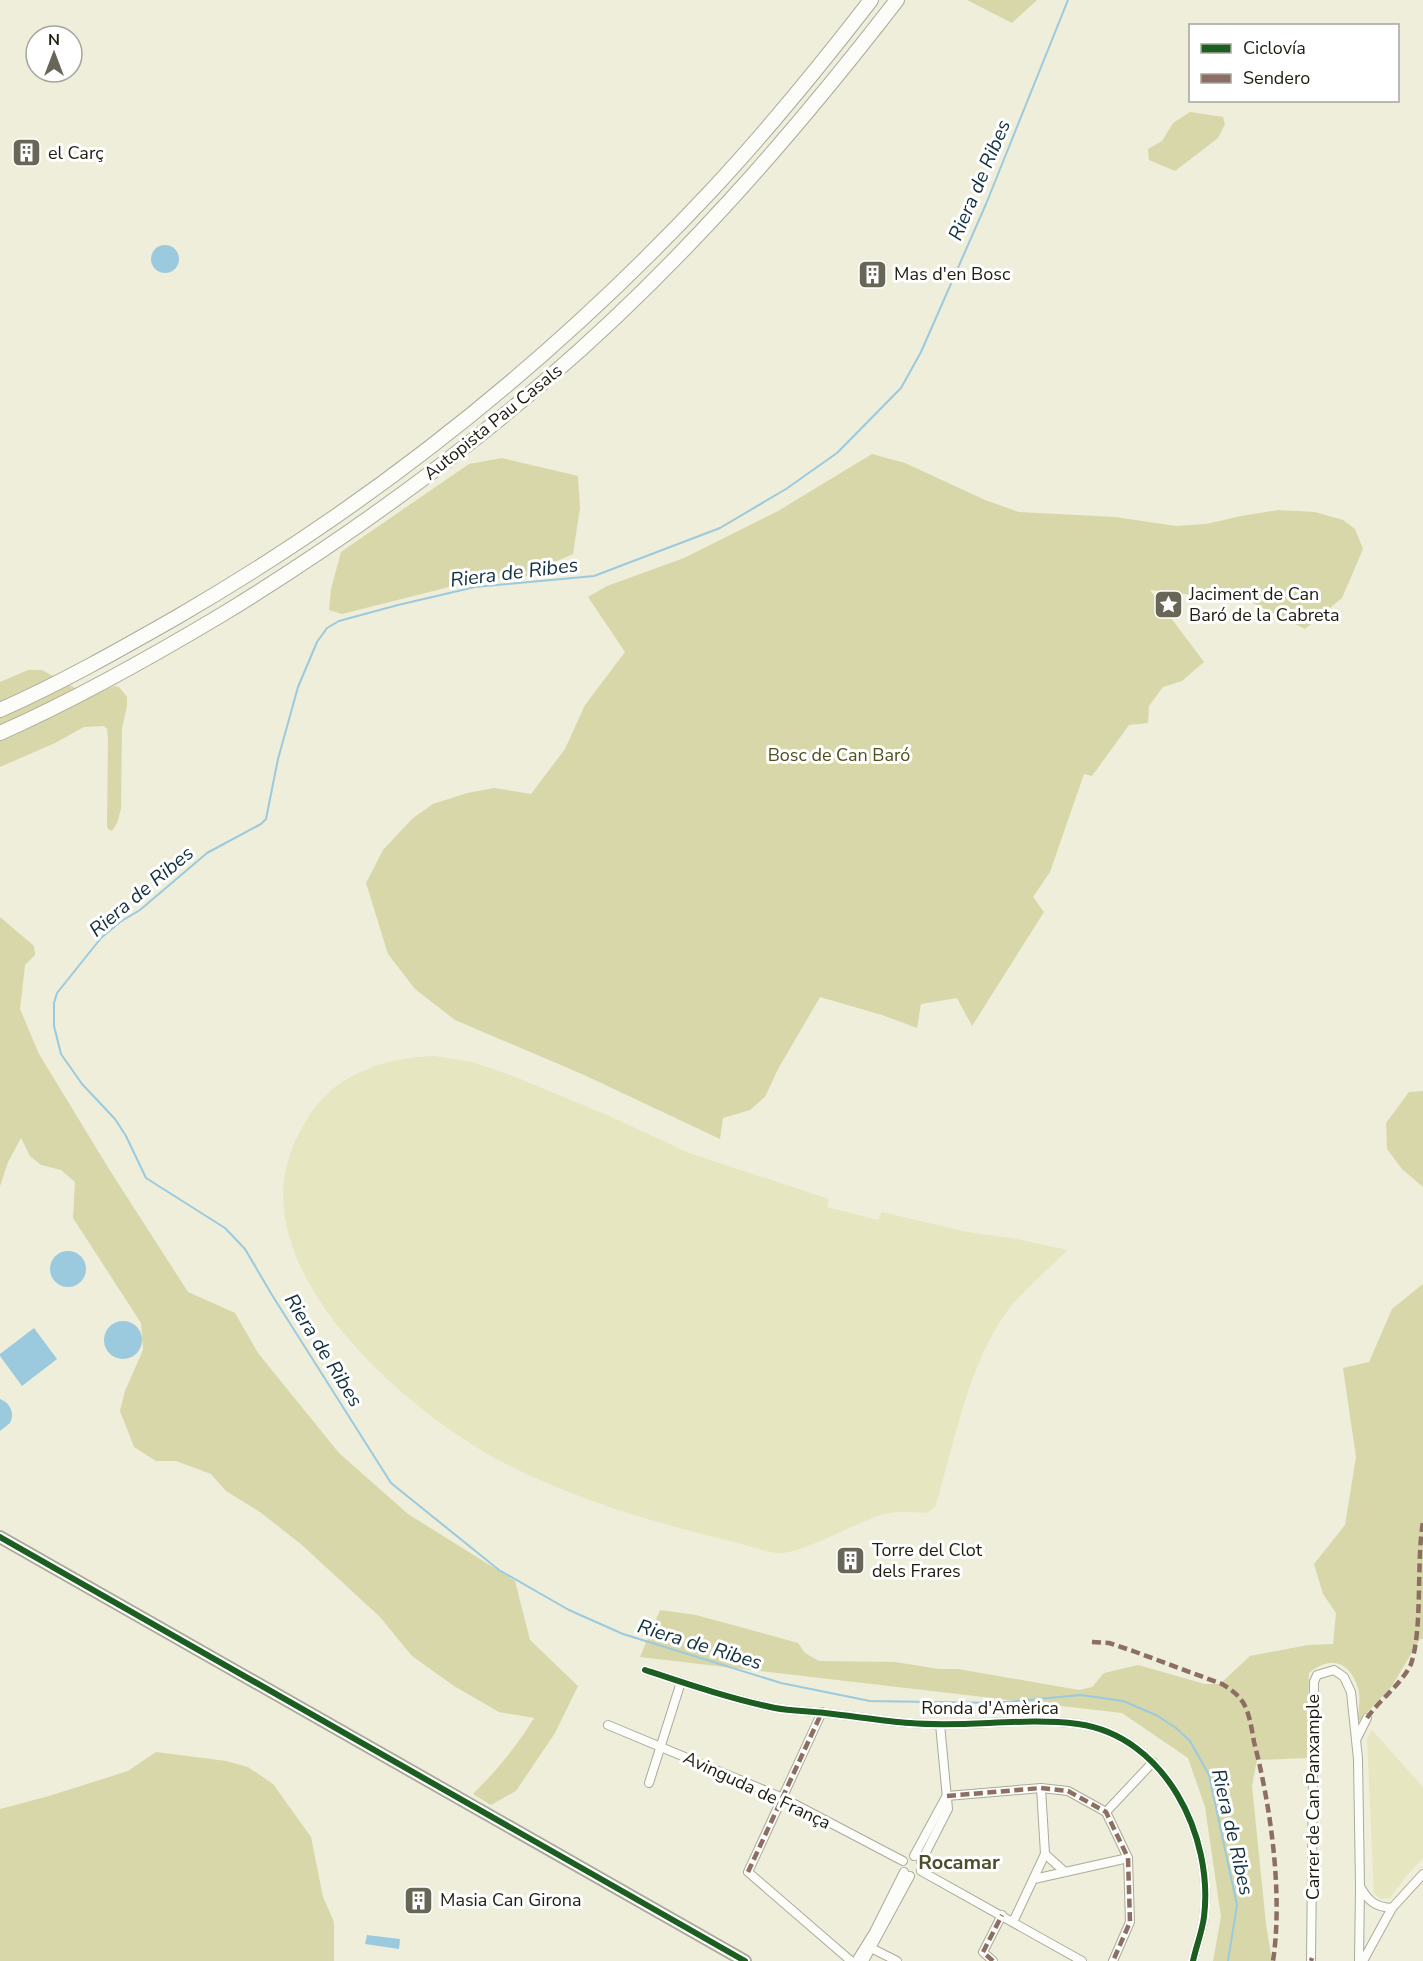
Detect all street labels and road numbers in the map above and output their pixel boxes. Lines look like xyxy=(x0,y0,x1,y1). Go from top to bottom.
street label: Autopista Pau Casals xyxy=(419,359,567,485)
street label: Carrer de Can Panxample xyxy=(1301,1694,1325,1900)
street label: Ronda d'Amèrica xyxy=(921,1696,1059,1720)
street label: Avinguda de França xyxy=(679,1745,835,1835)

